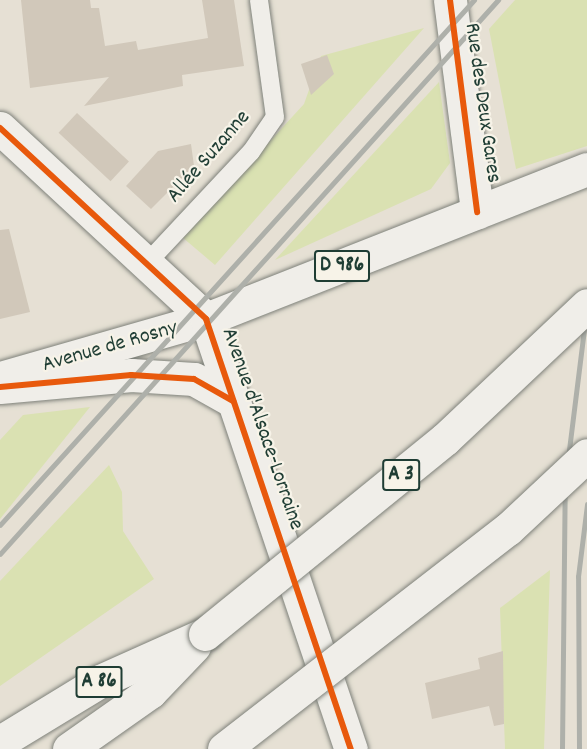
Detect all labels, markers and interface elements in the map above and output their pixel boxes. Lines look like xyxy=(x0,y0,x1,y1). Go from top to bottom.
street label: Rue des Deux Gares xyxy=(458,21,506,185)
street label: Allée Suzanne xyxy=(161,105,257,209)
road number: D 986 xyxy=(314,248,370,284)
street label: Avenue de Rosny xyxy=(40,315,180,379)
street label: Avenue d'Alsace-Lorraine xyxy=(215,324,309,534)
road number: A 3 xyxy=(382,457,420,493)
road number: A 86 xyxy=(75,664,123,700)

